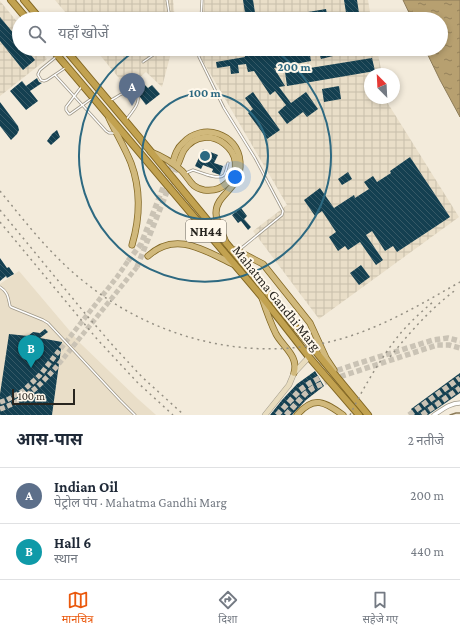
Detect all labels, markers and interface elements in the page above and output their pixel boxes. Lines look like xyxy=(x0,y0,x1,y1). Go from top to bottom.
search box xyxy=(12,12,448,56)
icon: search xyxy=(26,23,48,45)
text: यहाँ खोजें xyxy=(58,25,109,41)
text: 200 m xyxy=(277,60,311,74)
north arrow xyxy=(364,68,400,104)
pin: A xyxy=(119,73,145,106)
text: 100 m xyxy=(189,86,222,100)
centre of rings xyxy=(198,149,212,163)
your location xyxy=(225,167,245,187)
road number: NH44 xyxy=(186,220,226,242)
street label: Mahatma Gandhi Marg xyxy=(230,242,324,354)
pin: B xyxy=(18,335,44,368)
scale bar xyxy=(12,387,75,406)
text: 100 m xyxy=(18,390,45,402)
text: आस-पास xyxy=(16,430,83,449)
text: 2 नतीजे xyxy=(408,433,444,448)
text: Indian Oil xyxy=(54,479,118,495)
text: A xyxy=(25,488,33,503)
text: 200 m xyxy=(410,488,444,503)
text: पेट्रोल पंप · Mahatma Gandhi Marg xyxy=(54,495,227,510)
text: Hall 6 xyxy=(54,535,91,551)
text: B xyxy=(25,544,33,559)
text: 440 m xyxy=(410,544,444,559)
text: स्थान xyxy=(54,551,78,566)
tab: मानचित्र xyxy=(62,589,93,627)
tab: दिशा xyxy=(217,589,239,627)
tab: सहेजे गए xyxy=(362,589,398,627)

